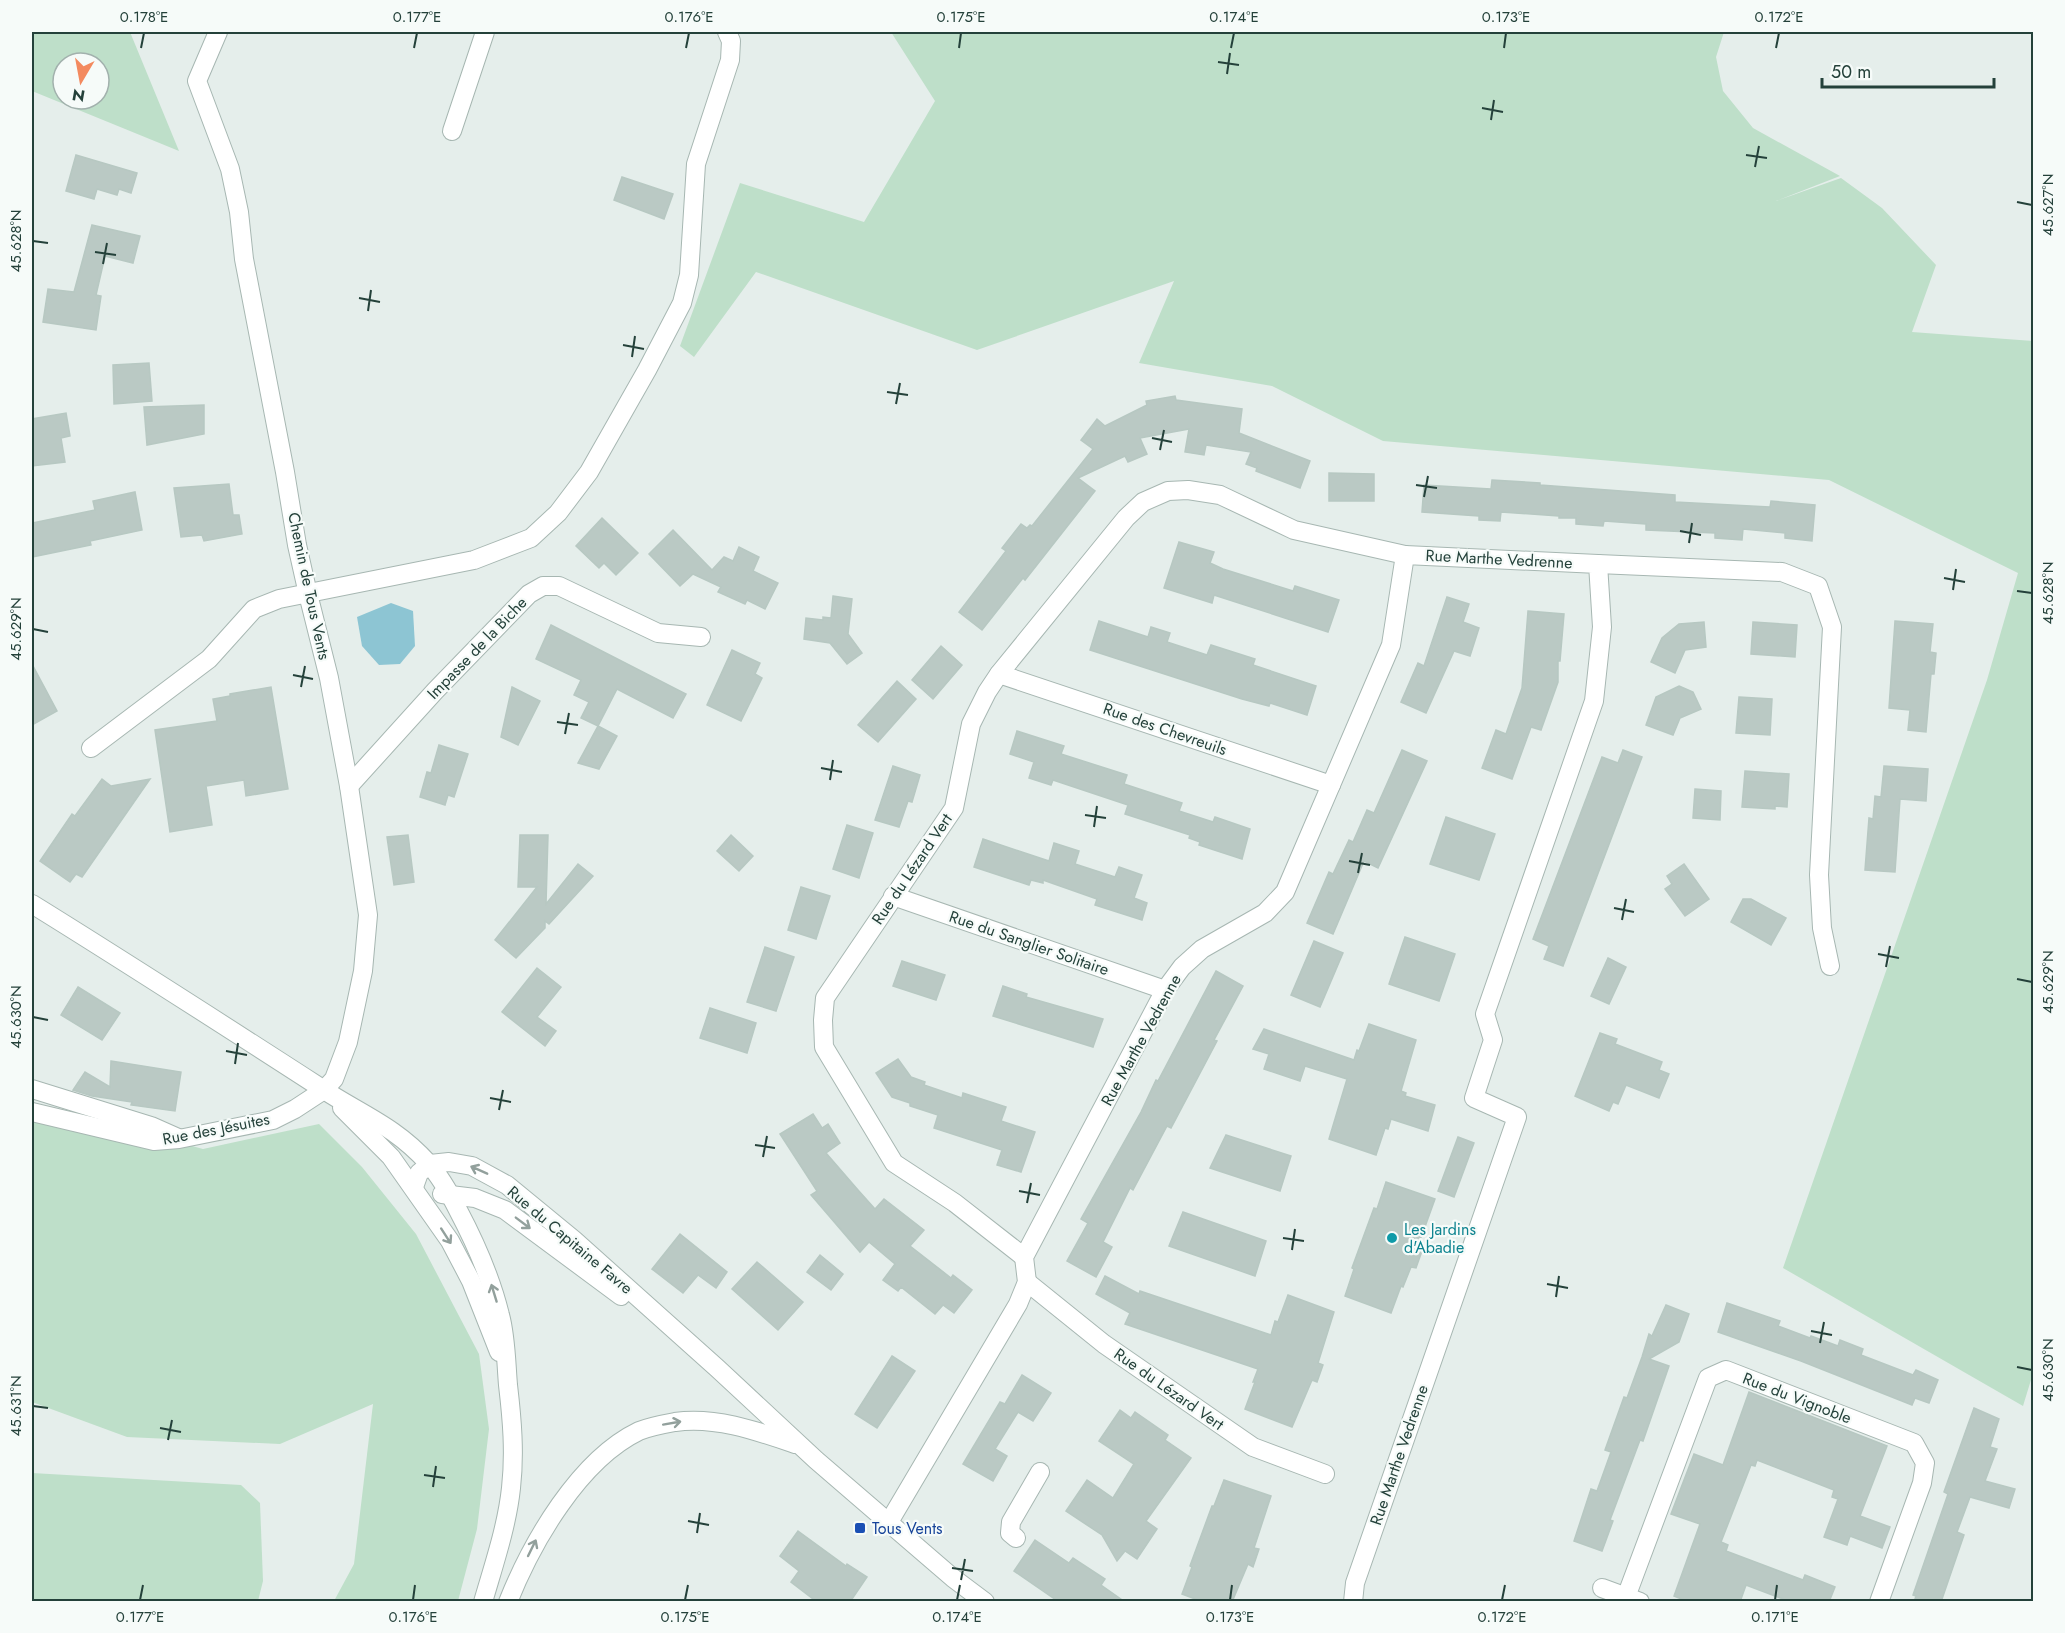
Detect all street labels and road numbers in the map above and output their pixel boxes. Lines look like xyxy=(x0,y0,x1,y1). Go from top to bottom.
street label: Chemin de Tous Vents xyxy=(282,510,336,662)
street label: Rue Marthe Vedrenne xyxy=(1425,544,1573,574)
street label: Impasse de la Biche xyxy=(422,592,532,704)
street label: Rue des Chevreuils xyxy=(1100,697,1230,761)
street label: Rue du Lézard Vert xyxy=(866,809,958,929)
street label: Rue du Sanglier Solitaire xyxy=(946,905,1112,981)
street label: Rue Marthe Vedrenne xyxy=(1095,970,1187,1110)
street label: Rue des Jésuites xyxy=(160,1107,272,1151)
street label: Rue du Capitaine Favre xyxy=(502,1181,638,1299)
street label: Rue du Lézard Vert xyxy=(1109,1342,1229,1436)
street label: Rue du Vignoble xyxy=(1739,1367,1855,1429)
street label: Rue Marthe Vedrenne xyxy=(1364,1382,1434,1528)

